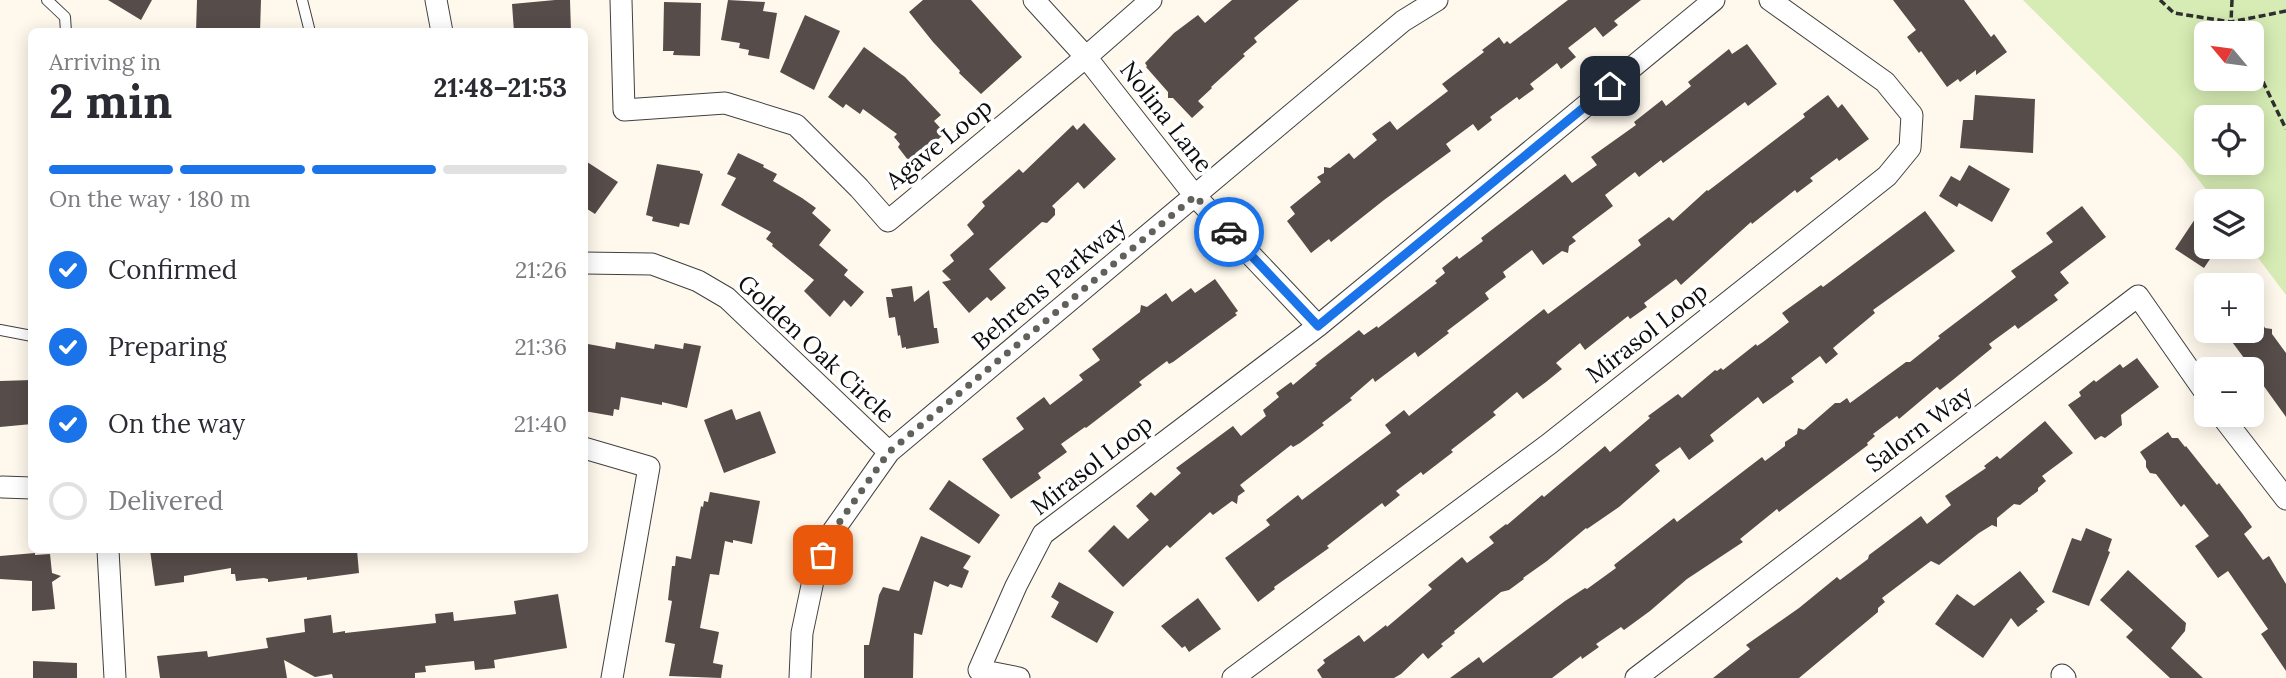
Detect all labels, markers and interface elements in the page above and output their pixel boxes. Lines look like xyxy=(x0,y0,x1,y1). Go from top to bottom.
north arrow xyxy=(2194,21,2264,91)
map controls xyxy=(2194,21,2264,427)
text: Arriving in xyxy=(49,47,161,76)
street label: Nolina Lane xyxy=(1113,55,1220,179)
pin xyxy=(1580,56,1640,116)
icon: home xyxy=(1591,67,1629,105)
text: 21:48–21:53 xyxy=(434,71,567,104)
text: 2 min xyxy=(49,72,172,131)
street label: Agave Loop xyxy=(878,91,998,197)
button: locate xyxy=(2194,105,2264,175)
text: On the way · 180 m xyxy=(49,184,250,213)
button: layers xyxy=(2194,189,2264,259)
courier xyxy=(1194,197,1264,267)
street label: Behrens Parkway xyxy=(965,210,1132,357)
icon: car xyxy=(1210,213,1248,251)
icon: check xyxy=(49,251,87,289)
text: Confirmed xyxy=(108,253,237,286)
text: 21:26 xyxy=(515,255,567,284)
street label: Golden Oak Circle xyxy=(731,268,901,429)
button: + xyxy=(2194,273,2264,343)
street label: Mirasol Loop xyxy=(1580,276,1714,390)
icon: check xyxy=(49,328,87,366)
text: Preparing xyxy=(108,330,227,363)
text: 21:36 xyxy=(514,332,567,361)
button: − xyxy=(2194,357,2264,427)
street label: Salorn Way xyxy=(1859,378,1978,479)
icon: check xyxy=(49,405,87,443)
text: On the way xyxy=(108,407,245,440)
street label: Mirasol Loop xyxy=(1025,408,1159,522)
text: 21:40 xyxy=(514,409,567,438)
text: Delivered xyxy=(108,484,224,517)
pin xyxy=(793,525,853,585)
icon: bag xyxy=(804,536,842,574)

